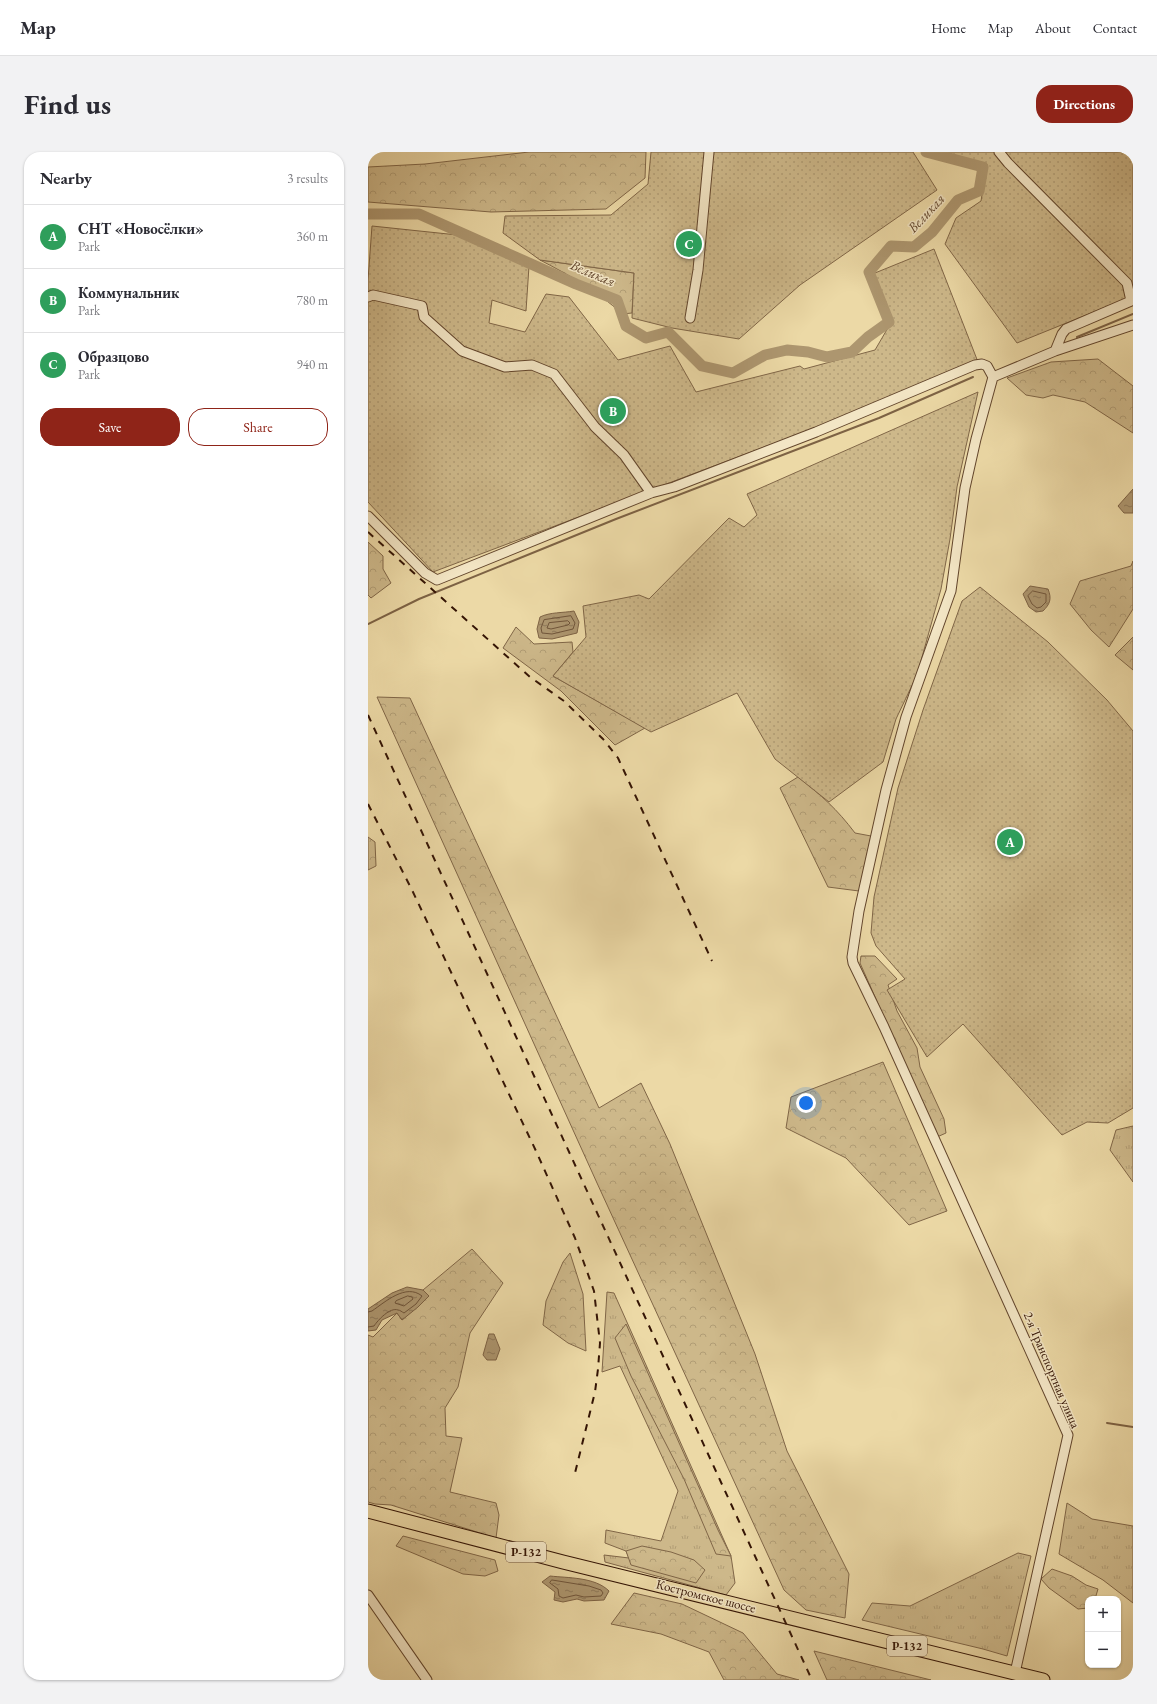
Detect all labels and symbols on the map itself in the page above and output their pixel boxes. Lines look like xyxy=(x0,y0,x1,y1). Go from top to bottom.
water label: Великая xyxy=(903,190,949,237)
pin: C xyxy=(676,229,702,259)
water label: Великая xyxy=(567,255,618,290)
pin: B xyxy=(600,396,626,426)
pin: A xyxy=(997,827,1023,857)
your location xyxy=(796,1093,816,1113)
street label: 2-я Транспортная улица xyxy=(1020,1309,1085,1432)
road number: Р-132 xyxy=(506,1542,546,1562)
street label: Костромское шоссе xyxy=(654,1575,758,1617)
road number: Р-132 xyxy=(887,1636,927,1656)

